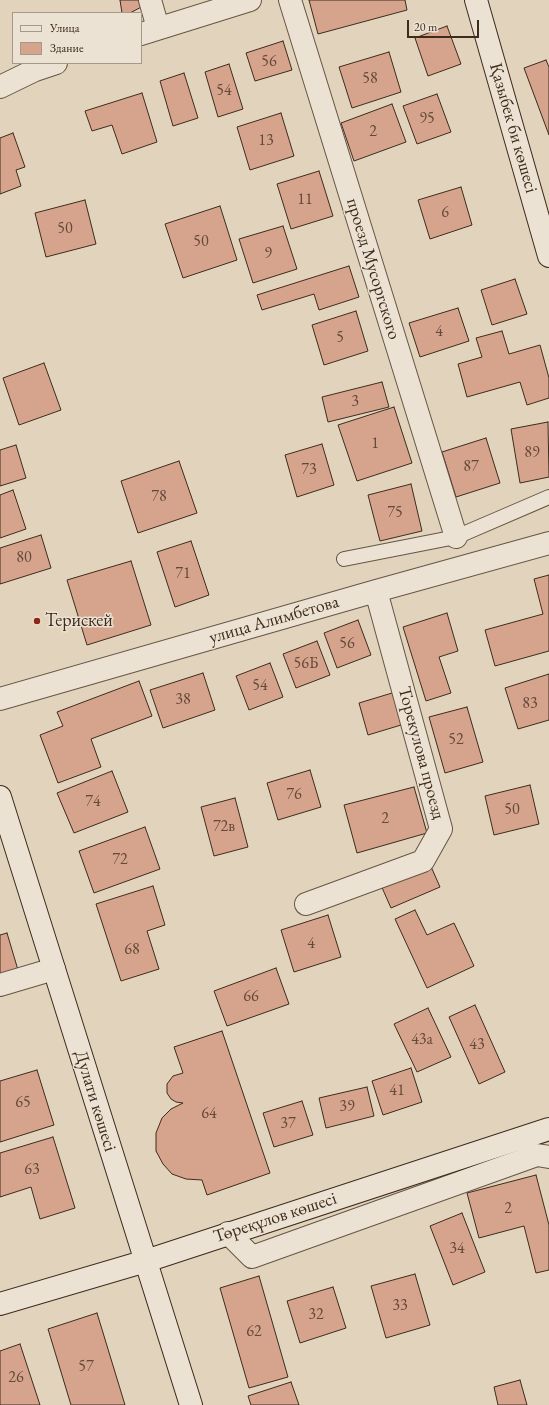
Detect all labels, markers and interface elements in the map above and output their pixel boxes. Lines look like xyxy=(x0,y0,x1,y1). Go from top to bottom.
legend xyxy=(12,12,142,64)
scale bar xyxy=(409,12,481,38)
text: 20 m xyxy=(414,19,437,35)
text: Улица xyxy=(50,20,80,36)
text: Здание xyxy=(50,40,84,56)
house number: 56 xyxy=(261,52,277,72)
street label: Қазыбек би көшесі xyxy=(484,60,542,196)
house number: 58 xyxy=(362,69,378,89)
house number: 54 xyxy=(216,81,232,101)
house number: 95 xyxy=(419,109,435,129)
house number: 2 xyxy=(369,122,377,142)
house number: 13 xyxy=(258,131,274,151)
house number: 11 xyxy=(297,190,313,210)
street label: проезд Мусоргского xyxy=(341,196,405,342)
house number: 6 xyxy=(441,203,449,223)
house number: 50 xyxy=(57,219,73,239)
house number: 50 xyxy=(193,232,209,252)
house number: 9 xyxy=(264,244,272,264)
house number: 4 xyxy=(435,322,443,342)
house number: 5 xyxy=(336,328,344,348)
house number: 3 xyxy=(351,392,359,412)
house number: 1 xyxy=(371,434,379,454)
house number: 89 xyxy=(524,443,540,463)
house number: 87 xyxy=(463,457,479,477)
house number: 73 xyxy=(301,460,317,480)
house number: 78 xyxy=(151,487,167,507)
house number: 75 xyxy=(387,503,403,523)
house number: 80 xyxy=(16,548,32,568)
house number: 71 xyxy=(175,564,191,584)
street label: улица Алимбетова xyxy=(207,591,341,649)
place label: Терискей xyxy=(45,610,113,632)
marker: Терискей xyxy=(32,616,42,626)
house number: 56 xyxy=(339,634,355,654)
house number: 56Б xyxy=(294,654,318,674)
house number: 54 xyxy=(252,676,268,696)
street label: Торекулова проезд xyxy=(393,684,449,822)
house number: 38 xyxy=(175,690,191,710)
house number: 83 xyxy=(522,694,538,714)
house number: 52 xyxy=(448,730,464,750)
house number: 76 xyxy=(286,785,302,805)
house number: 74 xyxy=(85,792,101,812)
house number: 50 xyxy=(504,800,520,820)
house number: 2 xyxy=(381,809,389,829)
house number: 72в xyxy=(213,817,235,837)
house number: 72 xyxy=(112,850,128,870)
house number: 4 xyxy=(307,934,315,954)
house number: 68 xyxy=(124,940,140,960)
house number: 66 xyxy=(243,987,259,1007)
house number: 43а xyxy=(411,1030,433,1050)
house number: 43 xyxy=(469,1035,485,1055)
street label: Дулати көшесі xyxy=(69,1048,121,1154)
house number: 41 xyxy=(389,1081,405,1101)
house number: 65 xyxy=(15,1093,31,1113)
house number: 39 xyxy=(339,1097,355,1117)
house number: 64 xyxy=(201,1104,217,1124)
house number: 37 xyxy=(280,1114,296,1134)
house number: 63 xyxy=(24,1160,40,1180)
street label: Төреқұлов көшесі xyxy=(211,1188,339,1248)
house number: 2 xyxy=(504,1199,512,1219)
house number: 34 xyxy=(449,1239,465,1259)
house number: 33 xyxy=(392,1296,408,1316)
house number: 32 xyxy=(308,1305,324,1325)
house number: 62 xyxy=(246,1322,262,1342)
house number: 57 xyxy=(78,1357,94,1377)
house number: 26 xyxy=(8,1368,24,1388)

